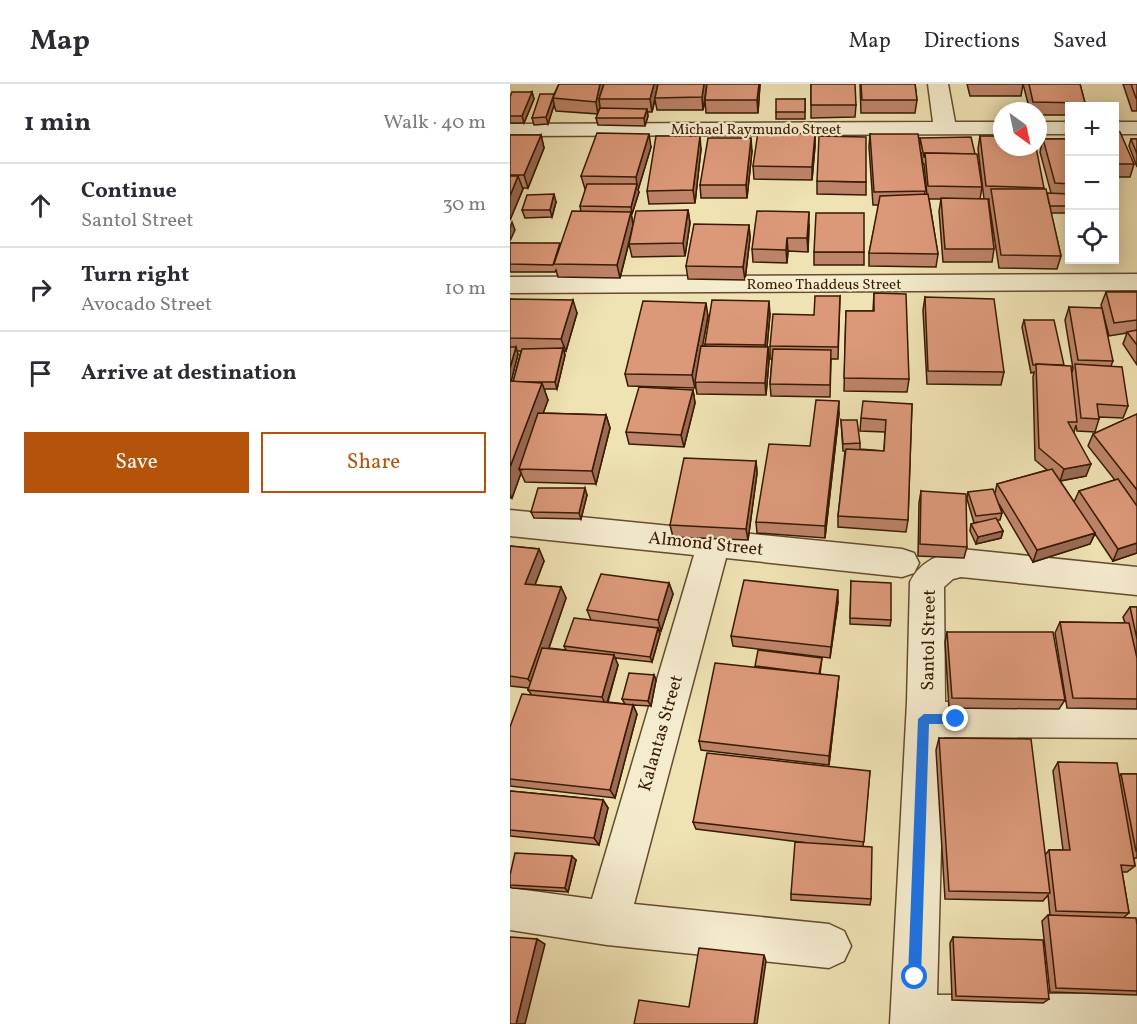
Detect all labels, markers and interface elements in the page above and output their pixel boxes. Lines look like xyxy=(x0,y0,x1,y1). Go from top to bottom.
text: Map xyxy=(30,22,90,61)
text: Map xyxy=(849,27,891,56)
text: Directions xyxy=(924,27,1020,56)
text: Saved xyxy=(1053,27,1107,56)
north arrow xyxy=(993,102,1047,156)
map controls xyxy=(1065,102,1119,264)
button: + xyxy=(1065,102,1119,156)
text: 1 min xyxy=(24,105,91,141)
text: Walk · 40 m xyxy=(383,109,486,137)
street label: Michael Raymundo Street xyxy=(671,120,841,141)
button: − xyxy=(1065,156,1119,210)
text: Continue xyxy=(81,176,177,207)
icon: ahead xyxy=(24,189,57,222)
text: 30 m xyxy=(442,191,486,219)
text: Santol Street xyxy=(81,207,194,235)
button: locate xyxy=(1065,210,1119,264)
text: Turn right xyxy=(81,260,189,291)
icon: right xyxy=(24,273,57,306)
text: 10 m xyxy=(445,275,486,303)
street label: Romeo Thaddeus Street xyxy=(747,275,901,296)
text: Avocado Street xyxy=(81,291,212,319)
icon: arrive xyxy=(24,357,57,390)
text: Arrive at destination xyxy=(81,358,297,389)
button: Save xyxy=(24,432,249,493)
button: Share xyxy=(261,432,486,493)
street label: Almond Street xyxy=(647,526,764,563)
street label: Santol Street xyxy=(916,589,943,691)
street label: Kalantas Street xyxy=(633,672,690,795)
route end xyxy=(942,705,968,731)
route start xyxy=(901,963,927,989)

